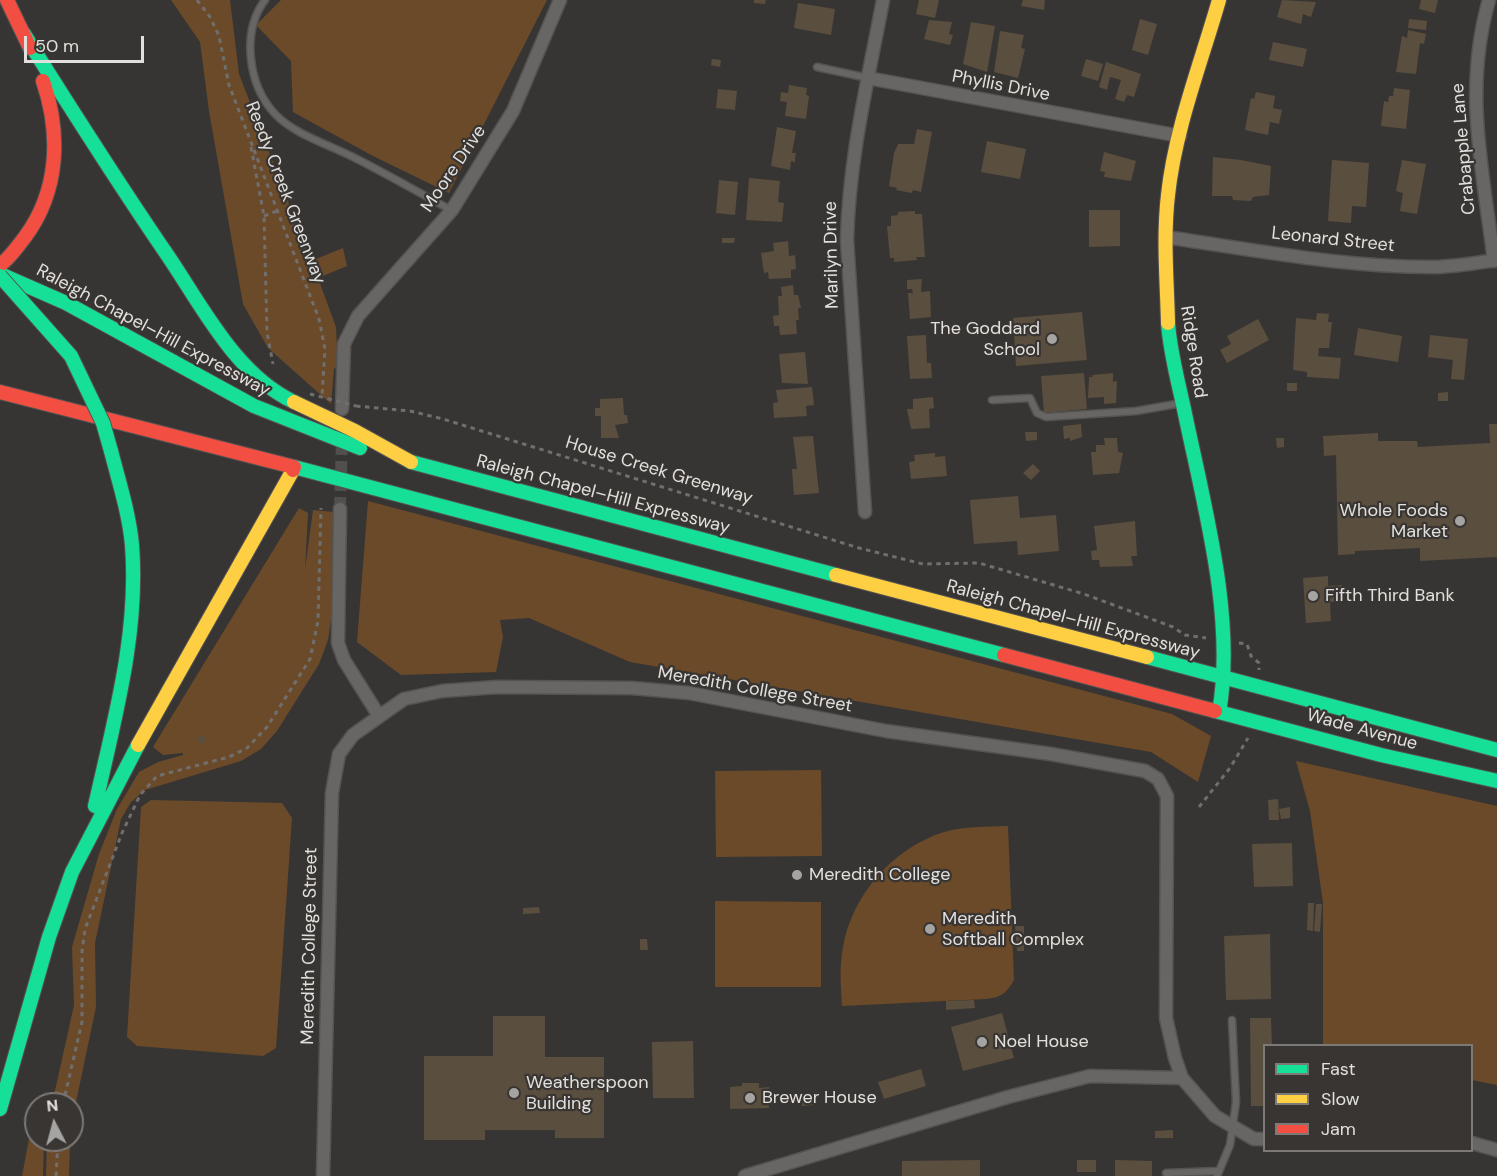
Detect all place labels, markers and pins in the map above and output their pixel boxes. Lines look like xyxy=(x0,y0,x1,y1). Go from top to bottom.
place label: The Goddard School xyxy=(930,318,1040,360)
marker: The Goddard School xyxy=(1045,332,1059,346)
place label: Whole Foods Market xyxy=(1340,500,1448,542)
marker: Whole Foods Market xyxy=(1453,514,1467,528)
place label: Fifth Third Bank xyxy=(1325,585,1454,607)
marker: Fifth Third Bank xyxy=(1306,589,1320,603)
place label: Meredith College xyxy=(809,864,950,886)
marker: Meredith College xyxy=(790,868,804,882)
place label: Meredith Softball Complex xyxy=(942,908,1084,950)
marker: Meredith Softball Complex xyxy=(923,922,937,936)
place label: Noel House xyxy=(994,1031,1089,1053)
marker: Noel House xyxy=(975,1035,989,1049)
place label: Weatherspoon Building xyxy=(526,1072,649,1114)
marker: Weatherspoon Building xyxy=(507,1086,521,1100)
place label: Brewer House xyxy=(762,1087,877,1109)
marker: Brewer House xyxy=(743,1091,757,1105)

